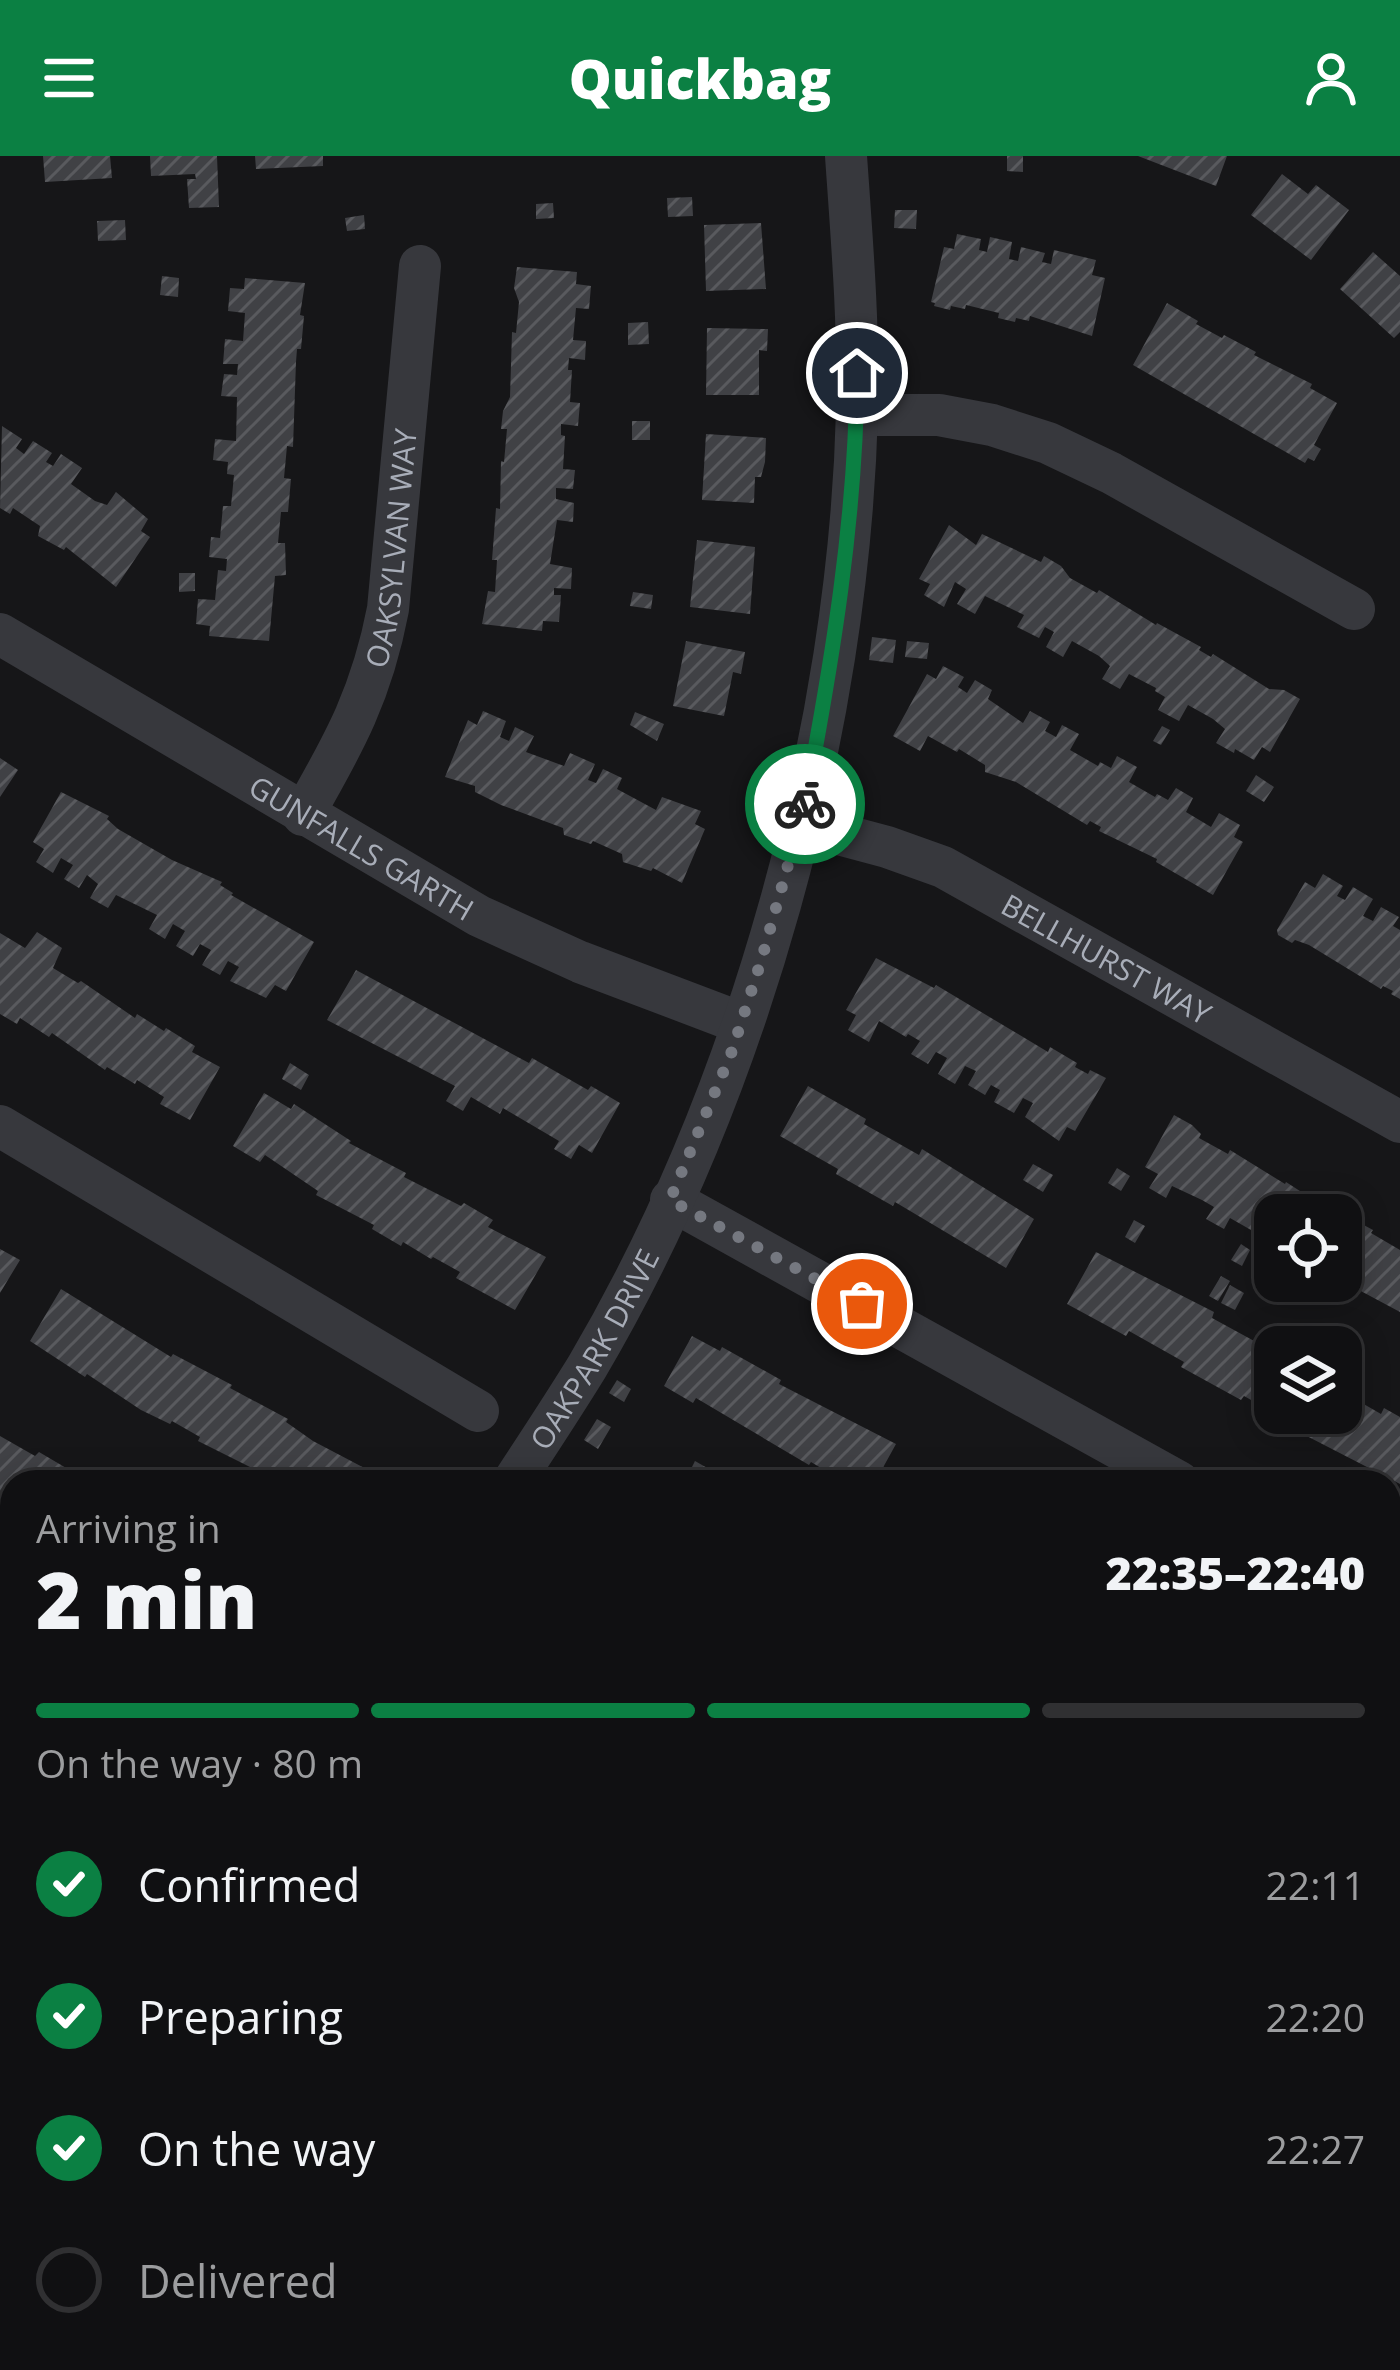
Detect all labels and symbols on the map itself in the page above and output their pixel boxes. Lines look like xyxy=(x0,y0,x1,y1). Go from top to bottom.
pin xyxy=(806,322,908,424)
street label: OAKSYLVAN WAY xyxy=(354,427,425,672)
courier xyxy=(745,744,865,864)
street label: GUNFALLS GARTH xyxy=(242,765,482,929)
street label: BELLHURST WAY xyxy=(995,883,1219,1033)
street label: OAKPARK DRIVE xyxy=(520,1242,668,1457)
pin xyxy=(811,1253,913,1355)

